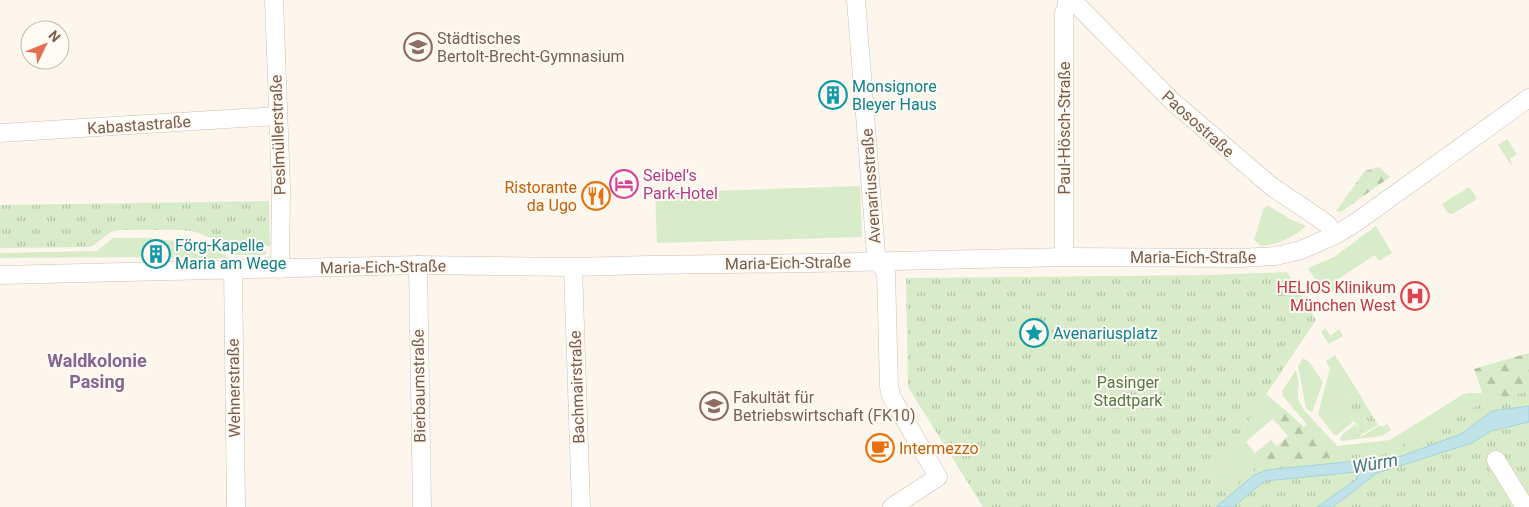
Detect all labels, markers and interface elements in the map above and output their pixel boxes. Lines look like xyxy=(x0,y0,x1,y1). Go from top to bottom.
north arrow xyxy=(20,20,70,70)
text: N xyxy=(45,27,64,45)
place label: Städtisches Bertolt-Brecht-Gymnasium xyxy=(437,29,625,66)
school or university icon: Städtisches Bertolt-Brecht-Gymnasium xyxy=(403,32,433,62)
street label: Paul-Hösch-Straße xyxy=(1055,62,1074,194)
street label: Peslmüllerstraße xyxy=(266,74,290,196)
place label: Monsignore Bleyer Haus xyxy=(852,77,937,114)
building icon: Monsignore Bleyer Haus xyxy=(818,80,848,110)
street label: Paosostraße xyxy=(1158,87,1238,161)
street label: Kabastastraße xyxy=(86,112,192,138)
street label: Avenariusstraße xyxy=(857,128,885,244)
place label: Seibel's Park-Hotel xyxy=(643,166,718,203)
hotel icon: Seibel's Park-Hotel xyxy=(609,169,639,199)
place label: Ristorante da Ugo xyxy=(504,178,577,215)
restaurant icon: Ristorante da Ugo xyxy=(581,181,611,211)
place label: Förg-Kapelle Maria am Wege xyxy=(175,236,286,273)
building icon: Förg-Kapelle Maria am Wege xyxy=(141,239,171,269)
street label: Maria-Eich-Straße xyxy=(1130,248,1256,267)
street label: Maria-Eich-Straße xyxy=(725,252,851,274)
street label: Maria-Eich-Straße xyxy=(320,256,446,278)
place label: HELIOS Klinikum München West xyxy=(1277,278,1396,315)
hospital icon: HELIOS Klinikum München West xyxy=(1400,281,1430,311)
place icon: Avenariusplatz xyxy=(1019,318,1049,348)
place label: Avenariusplatz xyxy=(1053,324,1158,343)
street label: Bierbaumstraße xyxy=(409,329,429,443)
street label: Bachmairstraße xyxy=(566,330,588,444)
street label: Wehnerstraße xyxy=(224,338,244,438)
district label: Waldkolonie Pasing xyxy=(47,350,147,392)
park label: Pasinger Stadtpark xyxy=(1094,373,1163,410)
place label: Fakultät für Betriebswirtschaft (FK10) xyxy=(733,388,916,425)
school or university icon: Fakultät für Betriebswirtschaft (FK10) xyxy=(699,391,729,421)
cafe icon: Intermezzo xyxy=(865,433,895,463)
place label: Intermezzo xyxy=(899,439,979,458)
water label: Würm xyxy=(1350,449,1400,477)

